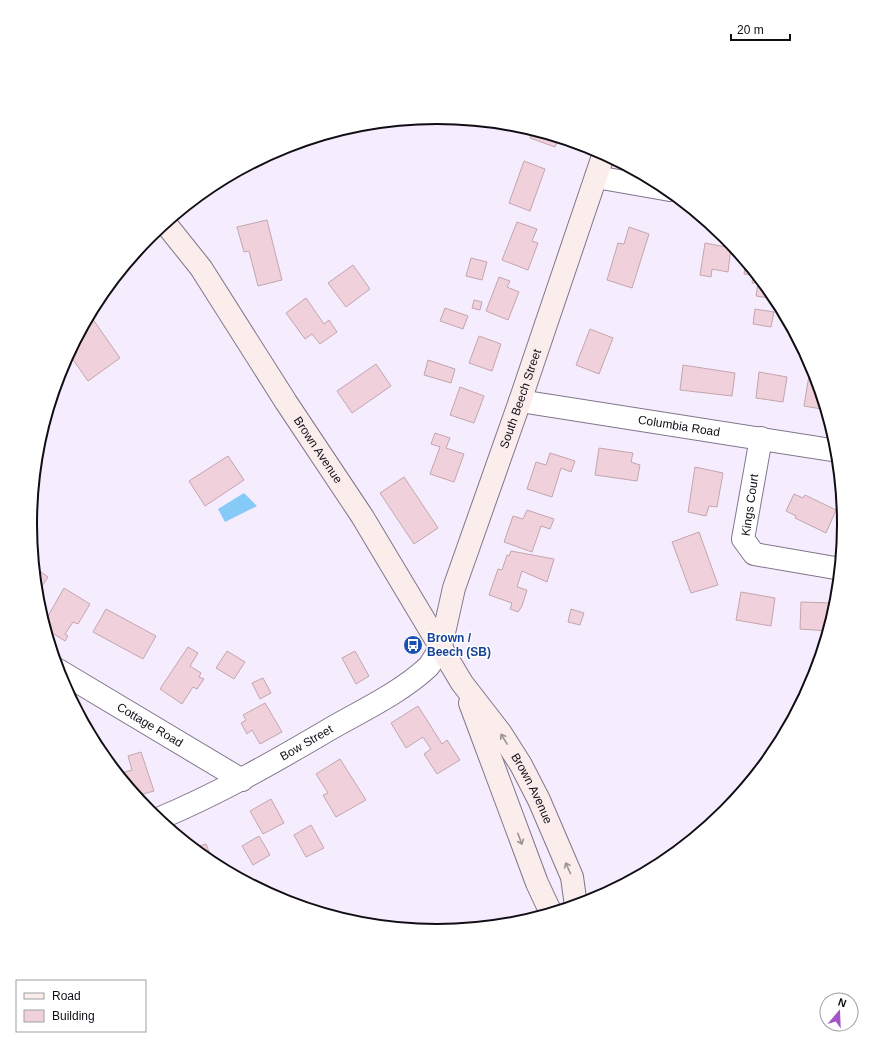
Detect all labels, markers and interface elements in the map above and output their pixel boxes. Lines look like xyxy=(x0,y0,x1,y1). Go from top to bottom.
scale bar xyxy=(731,16,790,42)
text: 20 m xyxy=(737,23,764,37)
street label: South Beech Street xyxy=(497,347,544,450)
street label: Columbia Road xyxy=(637,413,721,439)
street label: Brown Avenue xyxy=(291,414,345,486)
street label: Kings Court xyxy=(739,472,761,537)
place label: Brown / Beech (SB) xyxy=(427,631,491,659)
bus stop icon: Brown / Beech (SB) xyxy=(402,634,424,656)
street label: Cottage Road xyxy=(114,700,185,750)
street label: Bow Street xyxy=(278,722,336,764)
one-way arrow xyxy=(500,733,508,745)
street label: Brown Avenue xyxy=(508,750,555,826)
one-way arrow xyxy=(517,833,525,845)
one-way arrow xyxy=(564,862,572,874)
legend xyxy=(16,980,146,1032)
text: Road xyxy=(52,989,81,1003)
north arrow xyxy=(819,992,859,1032)
text: N xyxy=(837,996,848,1010)
text: Building xyxy=(52,1009,95,1023)

